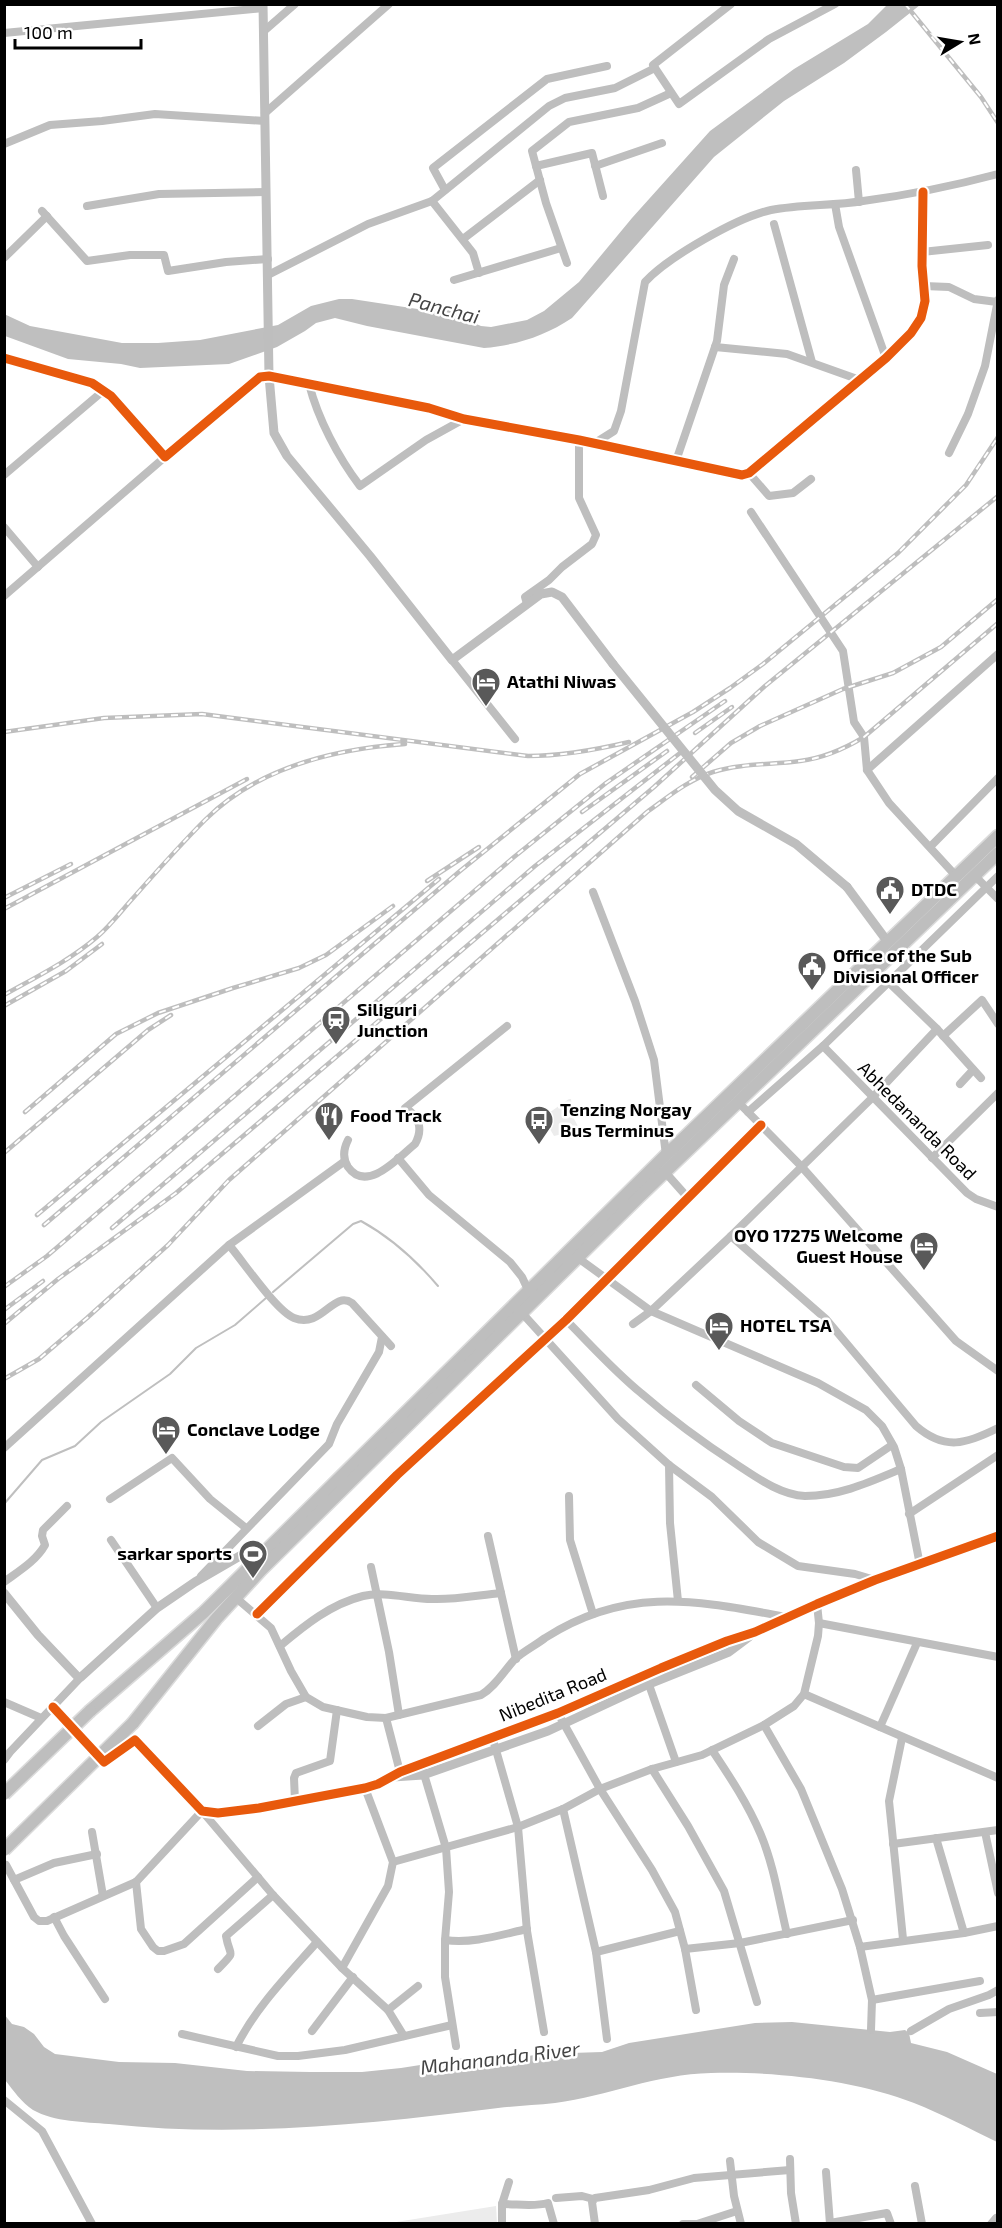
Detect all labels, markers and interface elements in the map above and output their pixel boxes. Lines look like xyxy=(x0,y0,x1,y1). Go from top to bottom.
scale bar xyxy=(15,12,141,50)
north arrow xyxy=(930,12,990,72)
text: 100 m xyxy=(24,21,73,43)
text: N xyxy=(965,32,986,47)
water label: Panchai xyxy=(406,286,482,328)
hotel icon: Atathi Niwas xyxy=(470,666,502,708)
place label: Atathi Niwas xyxy=(507,670,616,692)
public building icon: DTDC xyxy=(874,874,906,916)
place label: DTDC xyxy=(911,878,957,900)
place label: Office of the Sub Divisional Officer xyxy=(833,944,979,987)
public building icon: Office of the Sub Divisional Officer xyxy=(796,950,828,992)
place label: Siliguri Junction xyxy=(357,998,428,1041)
station icon: Siliguri Junction xyxy=(320,1004,352,1046)
street label: Abhedananda Road xyxy=(854,1057,981,1184)
place label: Tenzing Norgay Bus Terminus xyxy=(560,1098,692,1141)
restaurant icon: Food Track xyxy=(313,1100,345,1142)
place label: Food Track xyxy=(350,1104,442,1126)
bus stop icon: Tenzing Norgay Bus Terminus xyxy=(523,1104,555,1146)
place label: OYO 17275 Welcome Guest House xyxy=(734,1224,903,1267)
hotel icon: OYO 17275 Welcome Guest House xyxy=(908,1230,940,1272)
hotel icon: HOTEL TSA xyxy=(703,1310,735,1352)
place label: HOTEL TSA xyxy=(740,1314,832,1336)
hotel icon: Conclave Lodge xyxy=(150,1414,182,1456)
place label: Conclave Lodge xyxy=(187,1418,320,1440)
sports icon: sarkar sports xyxy=(237,1538,269,1580)
place label: sarkar sports xyxy=(117,1542,232,1564)
street label: Nibedita Road xyxy=(496,1663,610,1726)
water label: Mahananda River xyxy=(419,2035,582,2079)

